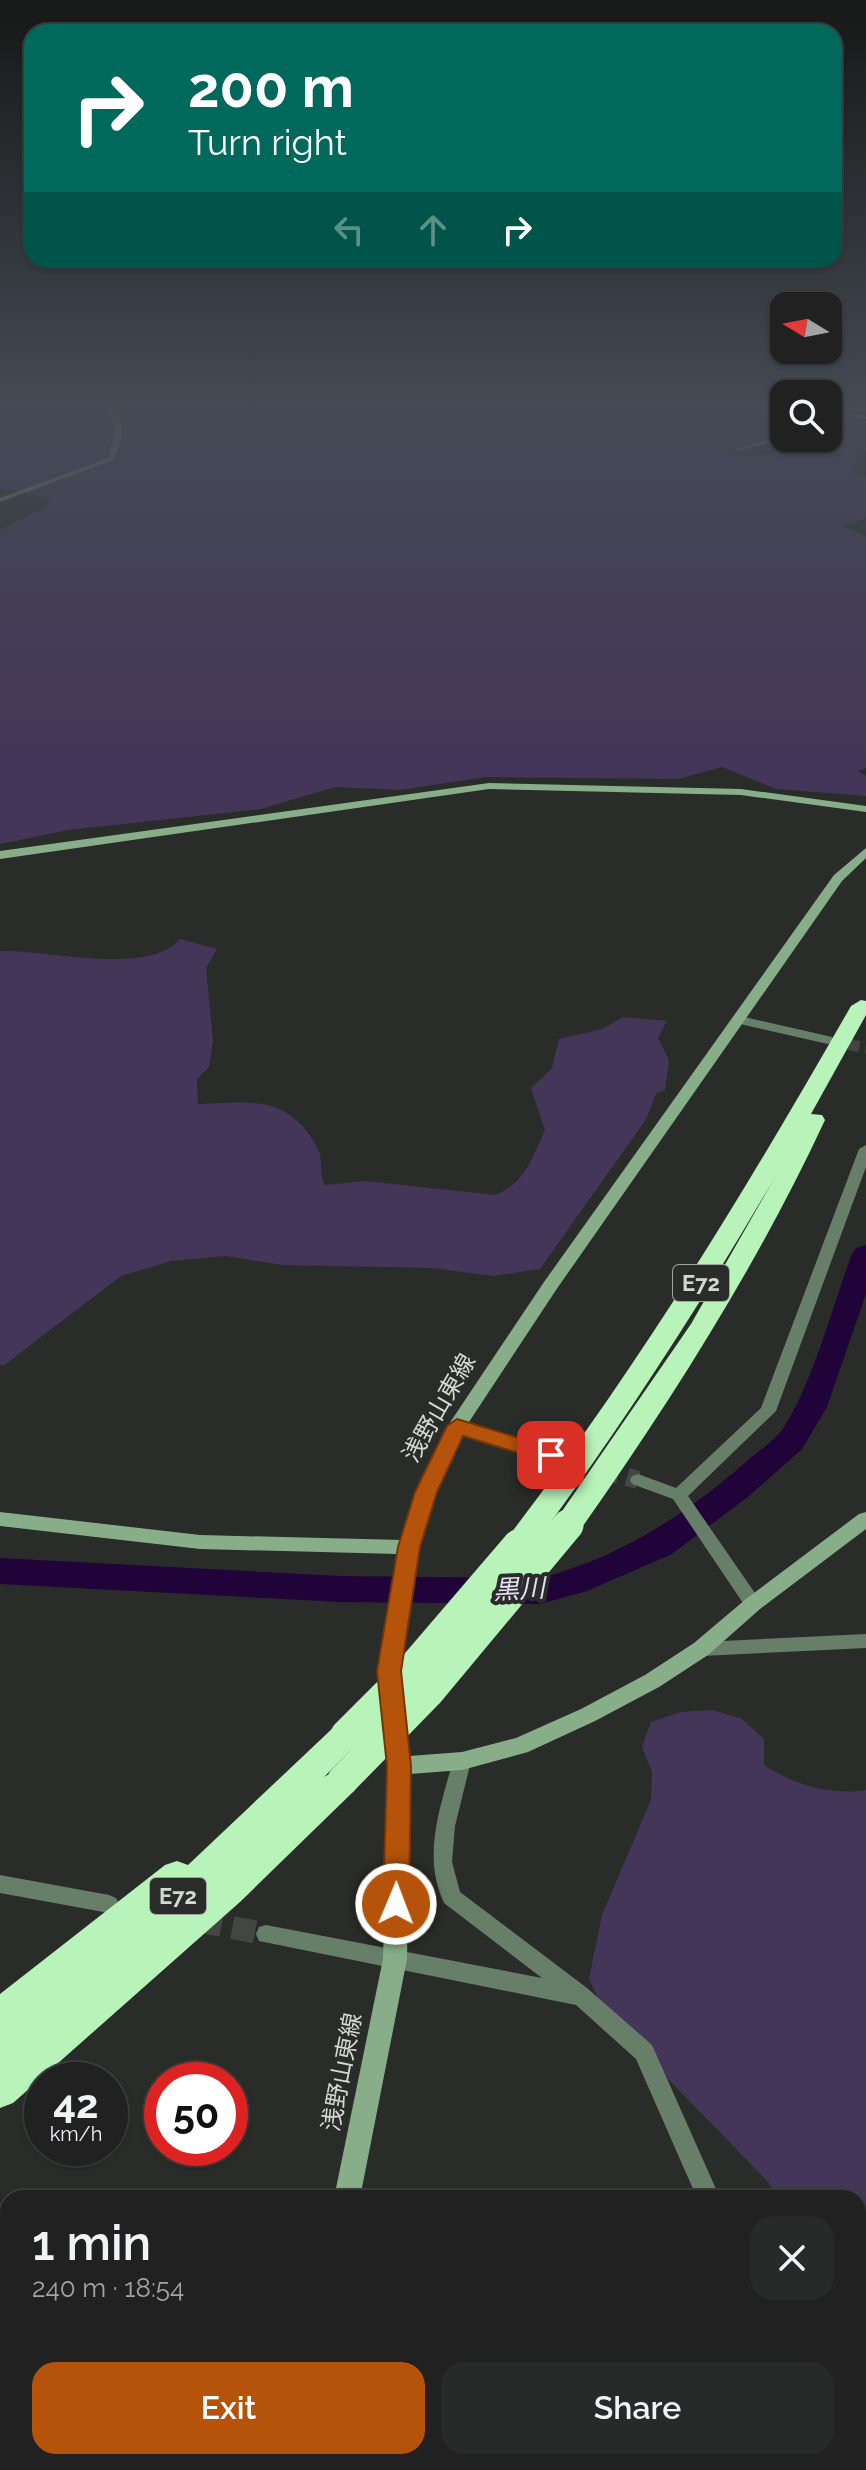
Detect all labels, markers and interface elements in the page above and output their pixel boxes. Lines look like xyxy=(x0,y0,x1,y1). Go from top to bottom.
text: 200 m xyxy=(188,54,354,120)
icon: right xyxy=(56,56,160,160)
text: Turn right xyxy=(188,121,347,163)
icon: left xyxy=(327,208,371,252)
icon: ahead xyxy=(411,208,455,252)
icon: right xyxy=(495,208,539,252)
north arrow xyxy=(770,292,842,364)
map controls xyxy=(770,292,842,452)
button: search xyxy=(770,380,842,452)
road number: E72 xyxy=(673,1265,729,1301)
street label: 浅野山東線 xyxy=(396,1349,481,1467)
pin xyxy=(517,1421,585,1489)
icon: arrive xyxy=(529,1433,573,1477)
water label: 黒川 xyxy=(492,1573,549,1605)
position arrow xyxy=(354,1862,438,1946)
road number: E72 xyxy=(150,1878,206,1914)
street label: 浅野山東線 xyxy=(316,2010,367,2134)
speed limit sign: 50 xyxy=(144,2062,248,2166)
text: 42 xyxy=(53,2080,99,2127)
text: km/h xyxy=(50,2122,102,2146)
text: 1 min xyxy=(32,2215,151,2271)
button: close xyxy=(750,2216,834,2300)
text: 240 m · 18:54 xyxy=(32,2273,184,2303)
button: Exit xyxy=(32,2362,425,2454)
button: Share xyxy=(441,2362,834,2454)

